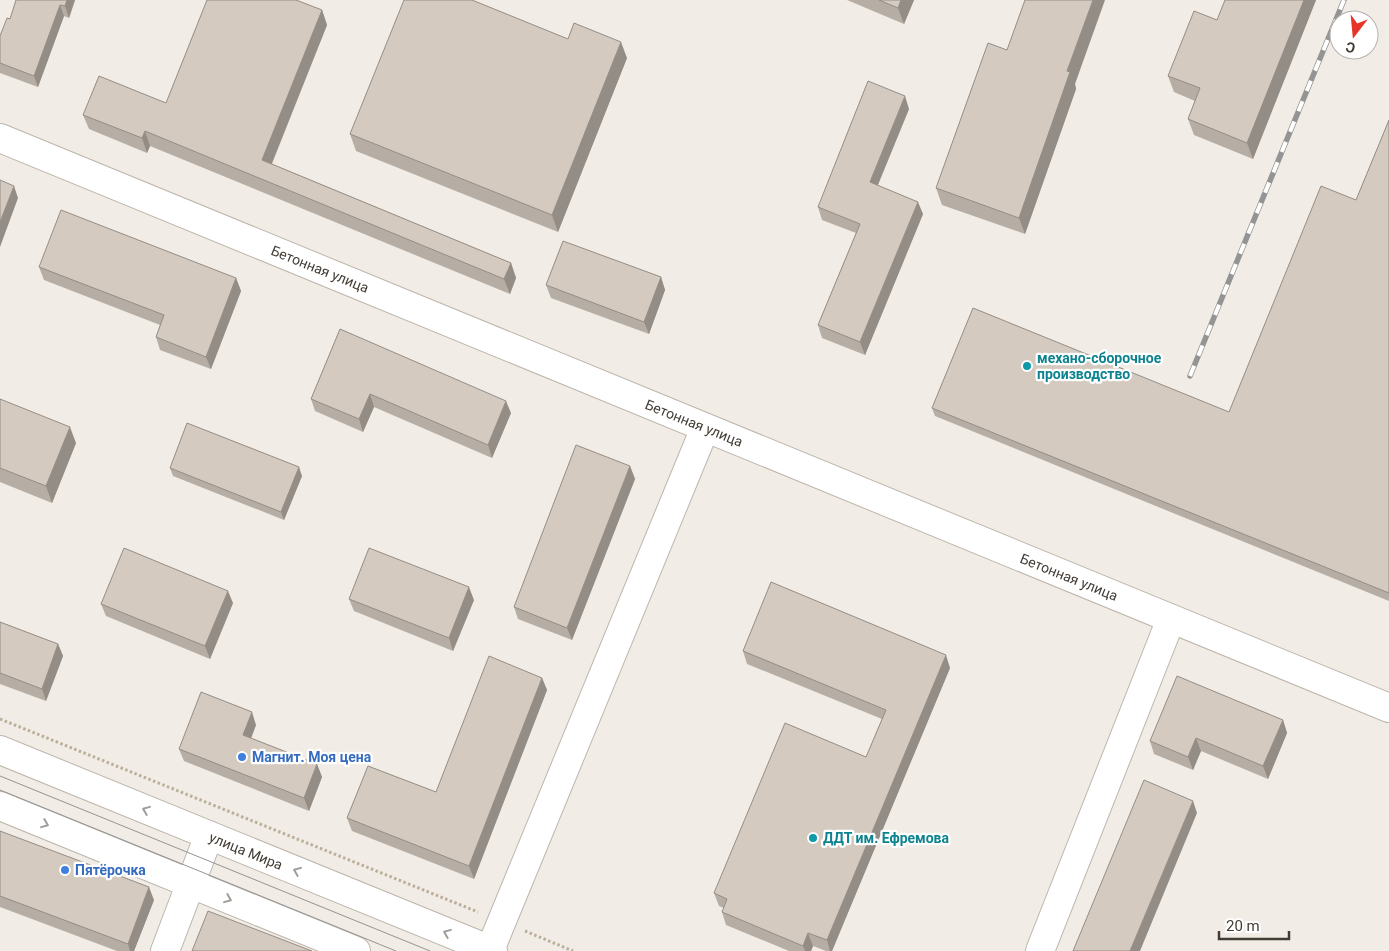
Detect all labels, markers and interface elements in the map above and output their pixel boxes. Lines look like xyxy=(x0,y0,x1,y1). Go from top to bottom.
north arrow xyxy=(1329,10,1379,60)
text: С xyxy=(1344,39,1357,56)
street label: Бетонная улица xyxy=(269,242,371,296)
place label: механо-сборочное производство xyxy=(1037,350,1162,382)
marker: механо-сборочное производство xyxy=(1021,360,1033,372)
street label: Бетонная улица xyxy=(643,396,745,450)
street label: Бетонная улица xyxy=(1018,550,1120,604)
place label: Магнит. Моя цена xyxy=(252,749,372,765)
marker: Магнит. Моя цена xyxy=(236,751,248,763)
one-way arrow xyxy=(143,806,151,816)
one-way arrow xyxy=(40,818,49,829)
street label: улица Мира xyxy=(207,829,285,873)
place label: ДДТ им. Ефремова xyxy=(823,830,950,846)
marker: ДДТ им. Ефремова xyxy=(807,832,819,844)
place label: Пятёрочка xyxy=(75,862,146,878)
marker: Пятёрочка xyxy=(59,864,71,876)
one-way arrow xyxy=(293,867,302,878)
one-way arrow xyxy=(223,893,232,903)
scale bar xyxy=(1219,908,1289,940)
text: 20 m xyxy=(1226,917,1260,935)
one-way arrow xyxy=(444,928,452,938)

